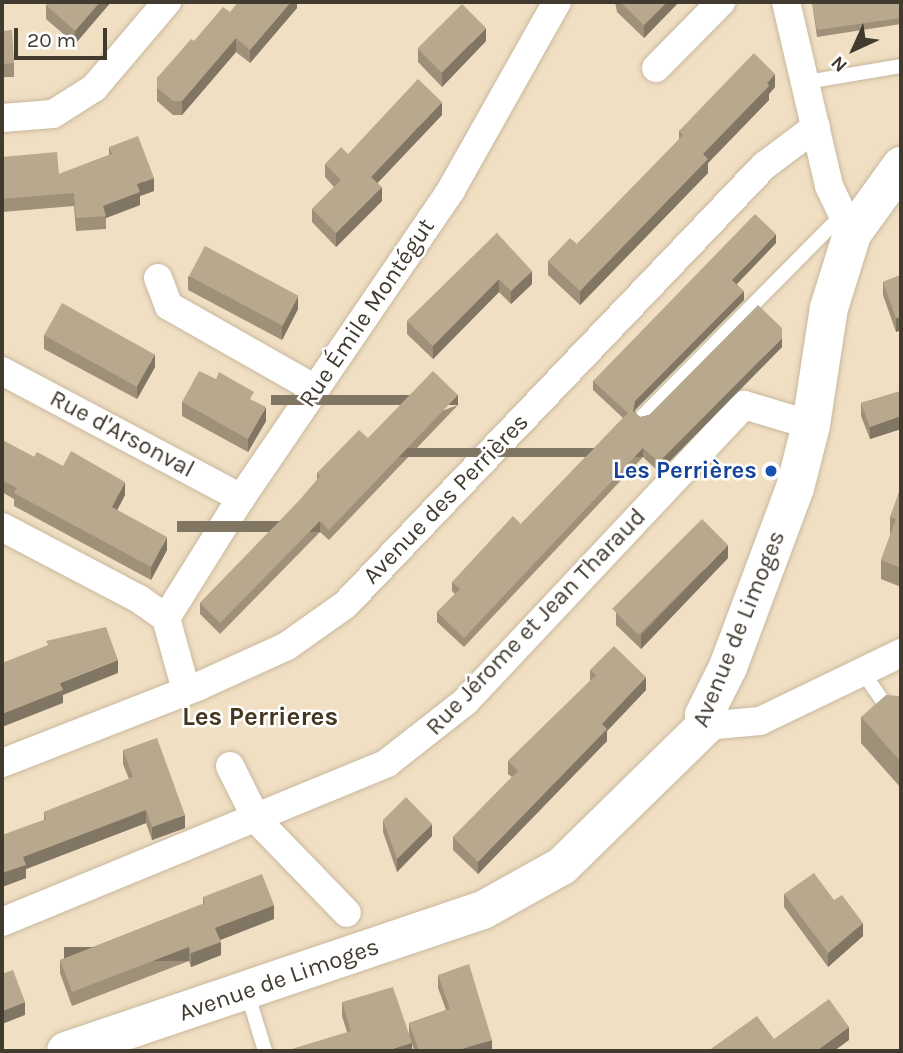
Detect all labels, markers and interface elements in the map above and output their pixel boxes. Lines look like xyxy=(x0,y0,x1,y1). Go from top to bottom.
scale bar xyxy=(18,14,110,58)
north arrow xyxy=(819,14,889,84)
text: 20 m xyxy=(27,28,76,52)
text: N xyxy=(827,51,852,76)
street label: Rue Émile Montégut xyxy=(293,213,441,413)
street label: Rue d'Arsonval xyxy=(45,384,199,484)
street label: Avenue des Perrières xyxy=(357,408,535,590)
place label: Les Perrières xyxy=(613,457,757,485)
marker: Les Perrières xyxy=(763,463,779,479)
street label: Rue Jérome et Jean Tharaud xyxy=(420,503,652,741)
street label: Avenue de Limoges xyxy=(686,527,792,731)
district label: Les Perrieres xyxy=(182,701,338,733)
street label: Avenue de Limoges xyxy=(175,932,383,1028)

